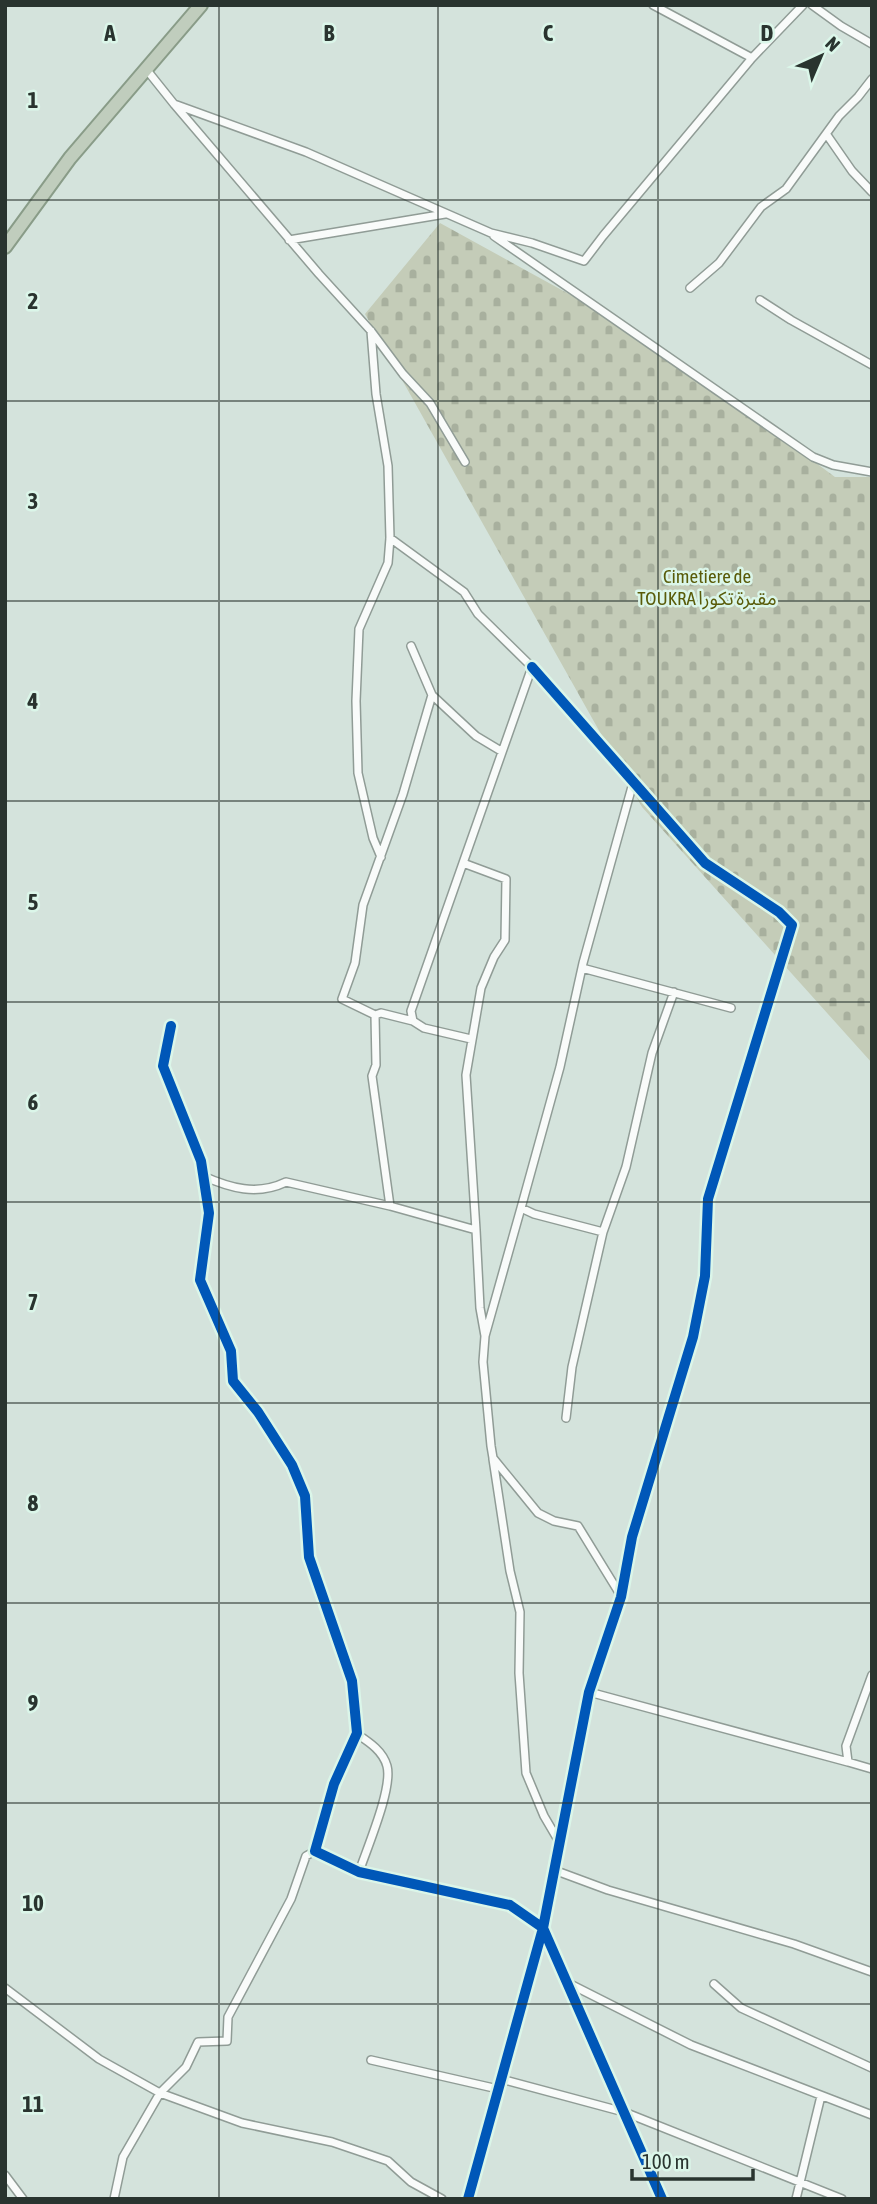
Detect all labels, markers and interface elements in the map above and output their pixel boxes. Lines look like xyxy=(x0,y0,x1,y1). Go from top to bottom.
text: A xyxy=(103,20,116,46)
text: B xyxy=(324,20,335,46)
text: C xyxy=(543,20,554,46)
text: D xyxy=(761,20,774,46)
north arrow xyxy=(786,21,856,91)
text: N xyxy=(821,32,844,56)
text: 1 xyxy=(28,87,39,113)
text: 2 xyxy=(28,288,38,314)
text: 3 xyxy=(28,488,38,514)
park label: Cimetiere de TOUKRA مقبرة تكورا xyxy=(637,565,777,610)
text: 4 xyxy=(27,688,39,714)
text: 5 xyxy=(28,889,39,915)
text: 6 xyxy=(28,1089,39,1115)
text: 7 xyxy=(28,1289,38,1315)
text: 8 xyxy=(28,1490,39,1516)
text: 9 xyxy=(28,1690,39,1716)
text: 10 xyxy=(22,1890,44,1916)
text: 11 xyxy=(22,2091,44,2117)
scale bar xyxy=(632,2138,753,2182)
text: 100 m xyxy=(642,2149,690,2173)

